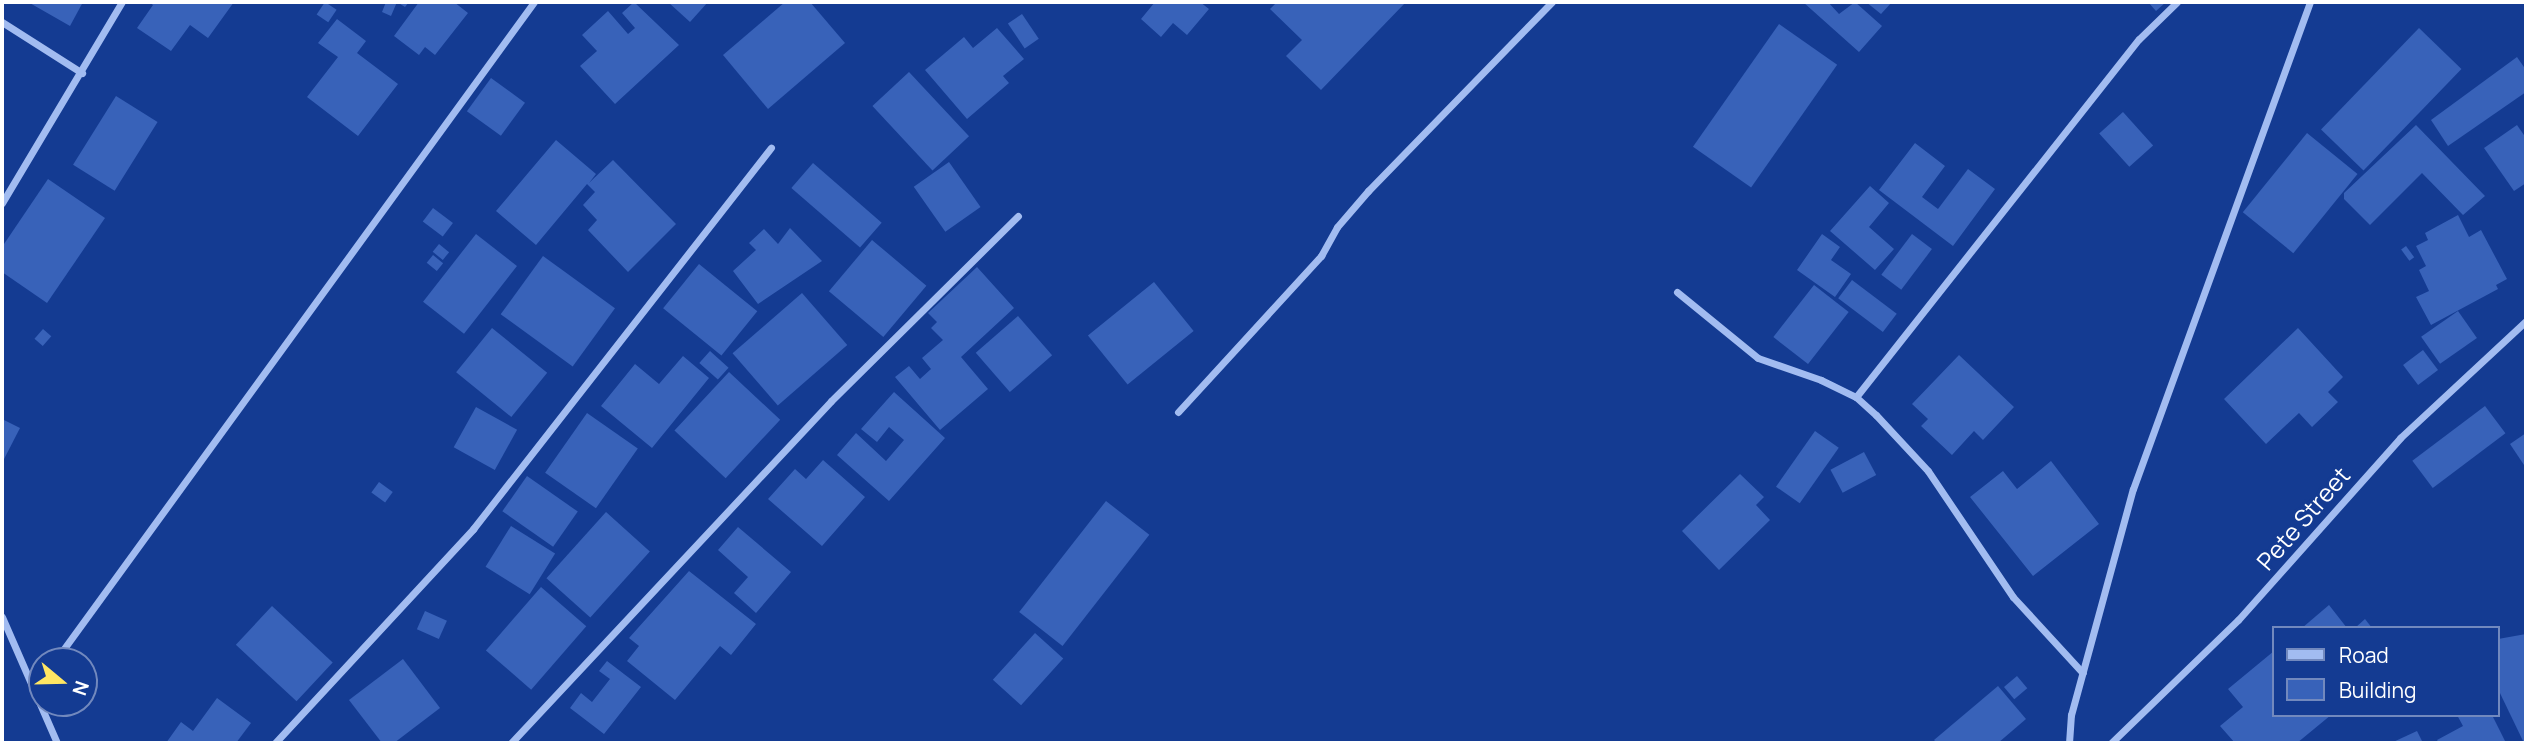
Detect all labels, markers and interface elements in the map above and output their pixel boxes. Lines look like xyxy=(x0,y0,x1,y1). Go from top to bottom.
street label: Pete Street xyxy=(2251,461,2355,575)
legend xyxy=(2272,626,2500,717)
text: Road xyxy=(2339,641,2389,669)
north arrow xyxy=(28,647,98,717)
text: Building xyxy=(2339,676,2416,704)
text: N xyxy=(66,677,95,699)

